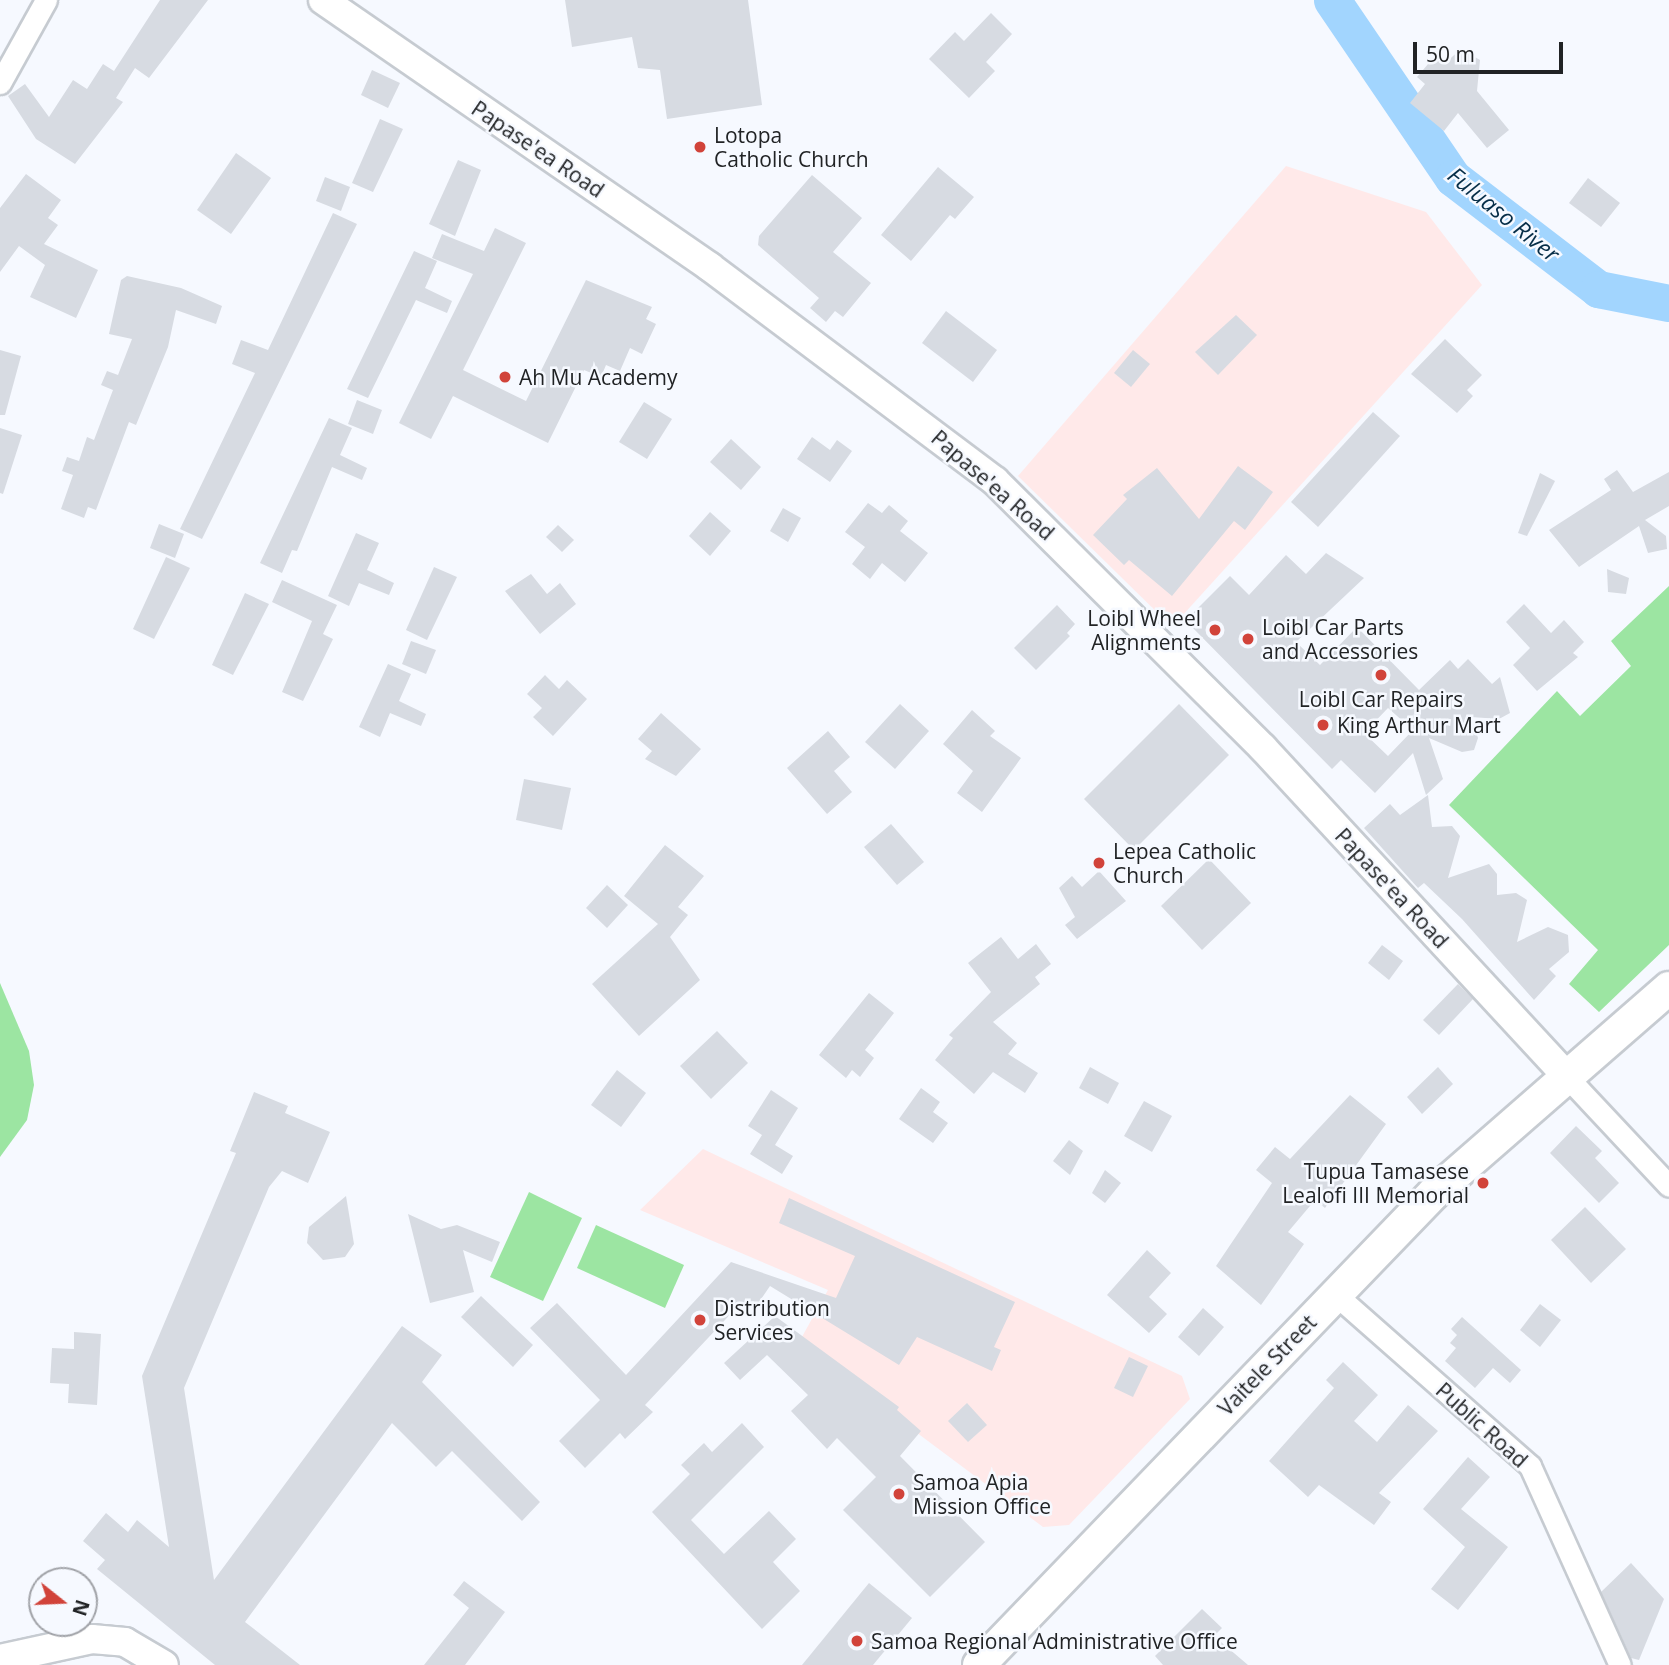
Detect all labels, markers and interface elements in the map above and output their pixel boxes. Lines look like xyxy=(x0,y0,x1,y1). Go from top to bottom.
scale bar xyxy=(1417,28,1568,72)
text: 50 m xyxy=(1426,40,1475,68)
street label: Papase'ea Road xyxy=(467,95,609,203)
place label: Lotopa Catholic Church xyxy=(714,122,869,172)
marker: Lotopa Catholic Church xyxy=(692,139,708,155)
water label: Fuluaso River xyxy=(1443,161,1565,267)
place label: Ah Mu Academy xyxy=(519,364,677,390)
marker: Ah Mu Academy xyxy=(497,369,513,385)
street label: Papase'ea Road xyxy=(927,425,1059,545)
place label: Loibl Wheel Alignments xyxy=(1087,605,1201,655)
place label: Loibl Car Parts and Accessories xyxy=(1262,614,1418,664)
marker: Loibl Wheel Alignments xyxy=(1207,622,1223,638)
marker: Loibl Car Parts and Accessories xyxy=(1240,631,1256,647)
marker: Loibl Car Repairs xyxy=(1373,667,1389,683)
place label: Loibl Car Repairs xyxy=(1299,686,1463,712)
place label: King Arthur Mart xyxy=(1337,712,1501,738)
marker: King Arthur Mart xyxy=(1315,717,1331,733)
street label: Papase'ea Road xyxy=(1330,823,1454,953)
place label: Lepea Catholic Church xyxy=(1113,838,1256,888)
marker: Lepea Catholic Church xyxy=(1091,855,1107,871)
place label: Tupua Tamasese Lealofi III Memorial xyxy=(1282,1158,1469,1208)
marker: Tupua Tamasese Lealofi III Memorial xyxy=(1475,1175,1491,1191)
place label: Distribution Services xyxy=(714,1295,830,1345)
street label: Vaitele Street xyxy=(1213,1310,1321,1420)
marker: Distribution Services xyxy=(692,1312,708,1328)
street label: Public Road xyxy=(1431,1377,1533,1473)
place label: Samoa Apia Mission Office xyxy=(913,1469,1051,1519)
marker: Samoa Apia Mission Office xyxy=(891,1486,907,1502)
north arrow xyxy=(28,1567,98,1637)
text: N xyxy=(66,1596,96,1619)
place label: Samoa Regional Administrative Office xyxy=(871,1628,1238,1654)
marker: Samoa Regional Administrative Office xyxy=(849,1633,865,1649)

